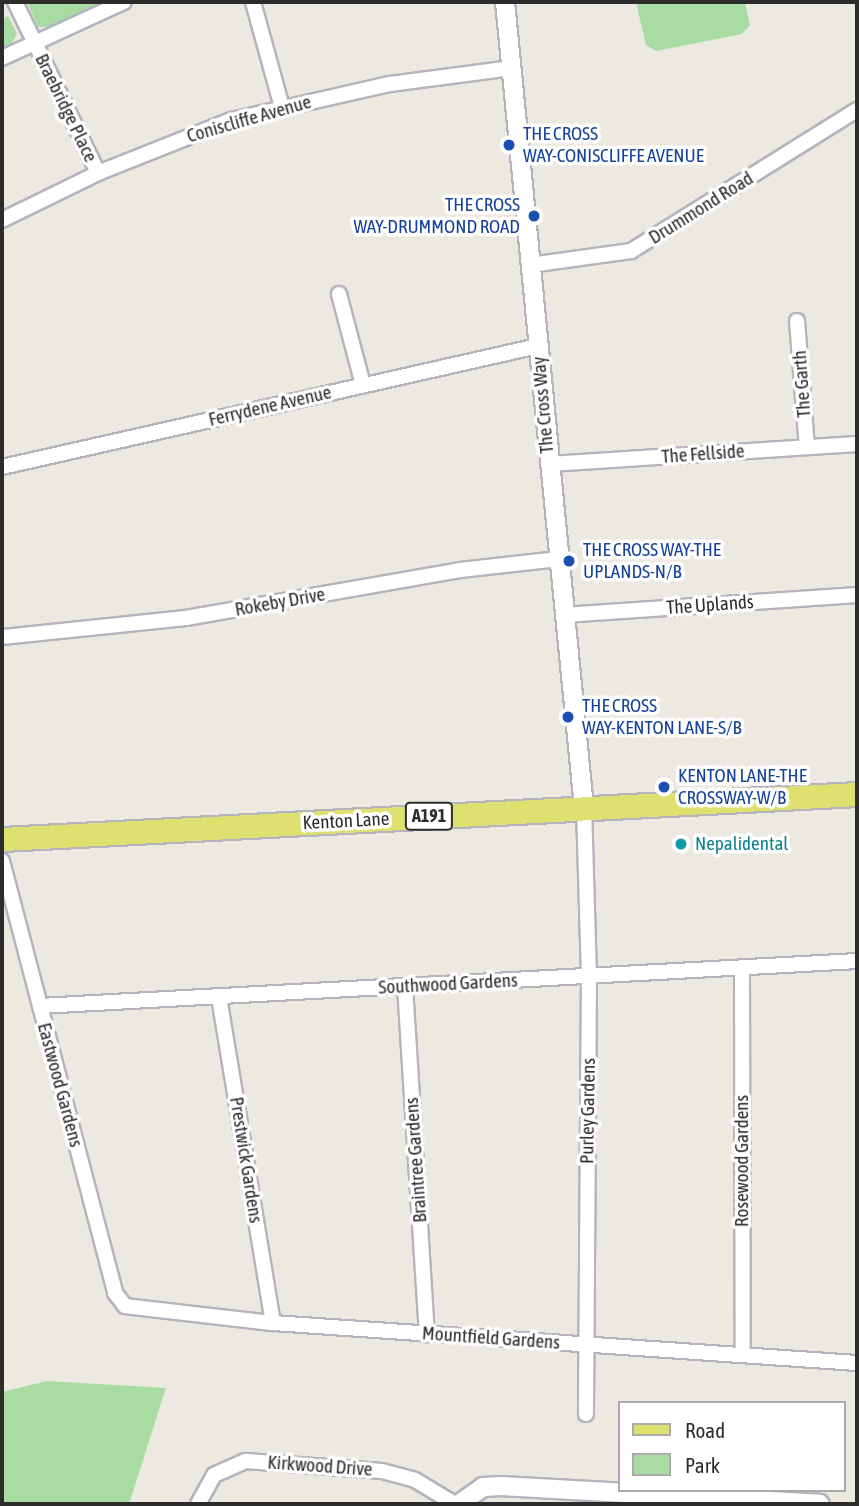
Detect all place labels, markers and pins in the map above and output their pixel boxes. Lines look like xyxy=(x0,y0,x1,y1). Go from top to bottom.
place label: THE CROSS WAY-CONISCLIFFE AVENUE xyxy=(523,123,704,167)
marker: THE CROSS WAY-CONISCLIFFE AVENUE xyxy=(501,137,517,153)
place label: THE CROSS WAY-DRUMMOND ROAD xyxy=(353,194,520,238)
marker: THE CROSS WAY-DRUMMOND ROAD xyxy=(526,208,542,224)
place label: THE CROSS WAY-THE UPLANDS-N/B xyxy=(583,539,721,583)
marker: THE CROSS WAY-THE UPLANDS-N/B xyxy=(561,553,577,569)
place label: THE CROSS WAY-KENTON LANE-S/B xyxy=(582,695,741,739)
marker: THE CROSS WAY-KENTON LANE-S/B xyxy=(560,709,576,725)
place label: KENTON LANE-THE CROSSWAY-W/B xyxy=(678,765,807,809)
marker: KENTON LANE-THE CROSSWAY-W/B xyxy=(656,779,672,795)
place label: Nepalidental xyxy=(695,833,788,855)
marker: Nepalidental xyxy=(673,836,689,852)

